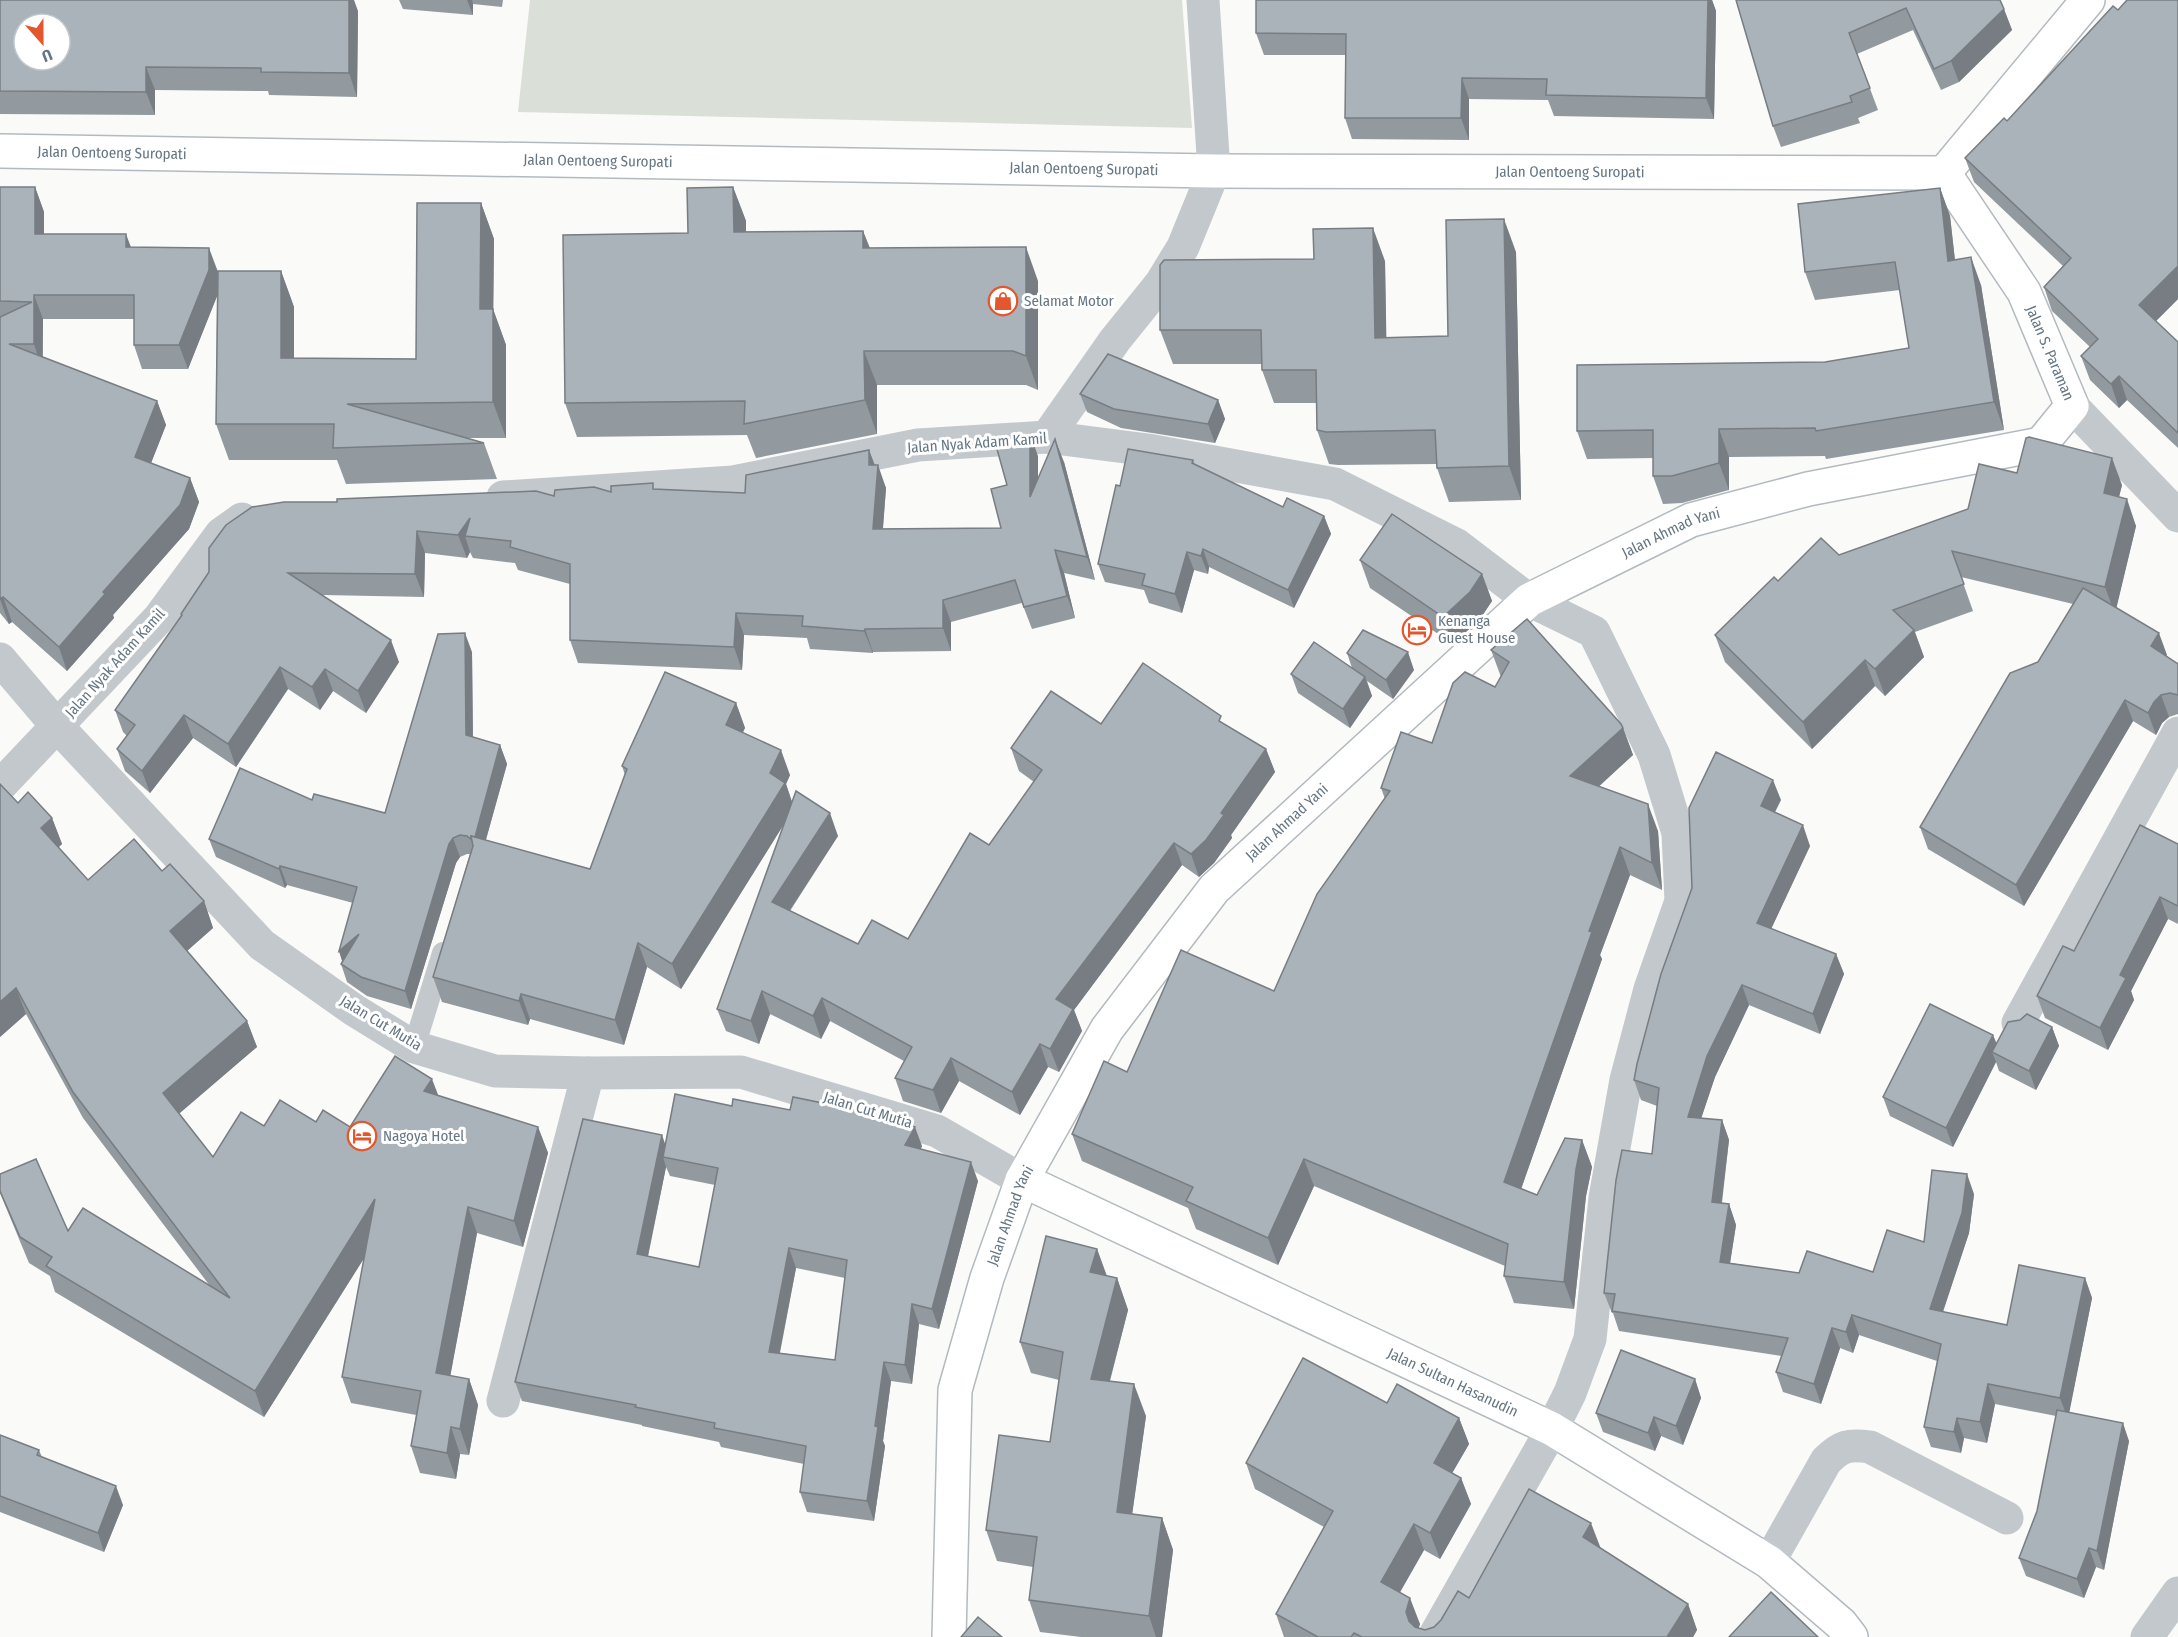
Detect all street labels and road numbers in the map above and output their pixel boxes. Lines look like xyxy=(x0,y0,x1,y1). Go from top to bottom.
street label: Jalan Oentoeng Suropati xyxy=(37,143,187,163)
street label: Jalan Oentoeng Suropati xyxy=(523,151,673,171)
street label: Jalan Oentoeng Suropati xyxy=(1009,159,1159,179)
street label: Jalan Oentoeng Suropati xyxy=(1495,163,1644,181)
street label: Jalan S. Paraman xyxy=(2022,303,2078,403)
street label: Jalan Nyak Adam Kamil xyxy=(906,429,1048,457)
street label: Jalan Ahmad Yani xyxy=(1619,504,1722,562)
street label: Jalan Nyak Adam Kamil xyxy=(61,605,169,721)
street label: Jalan Ahmad Yani xyxy=(1242,780,1332,864)
street label: Jalan Cut Mutia xyxy=(337,992,425,1054)
street label: Jalan Cut Mutia xyxy=(821,1088,915,1132)
street label: Jalan Ahmad Yani xyxy=(983,1162,1037,1268)
street label: Jalan Sultan Hasanudin xyxy=(1385,1344,1521,1421)

